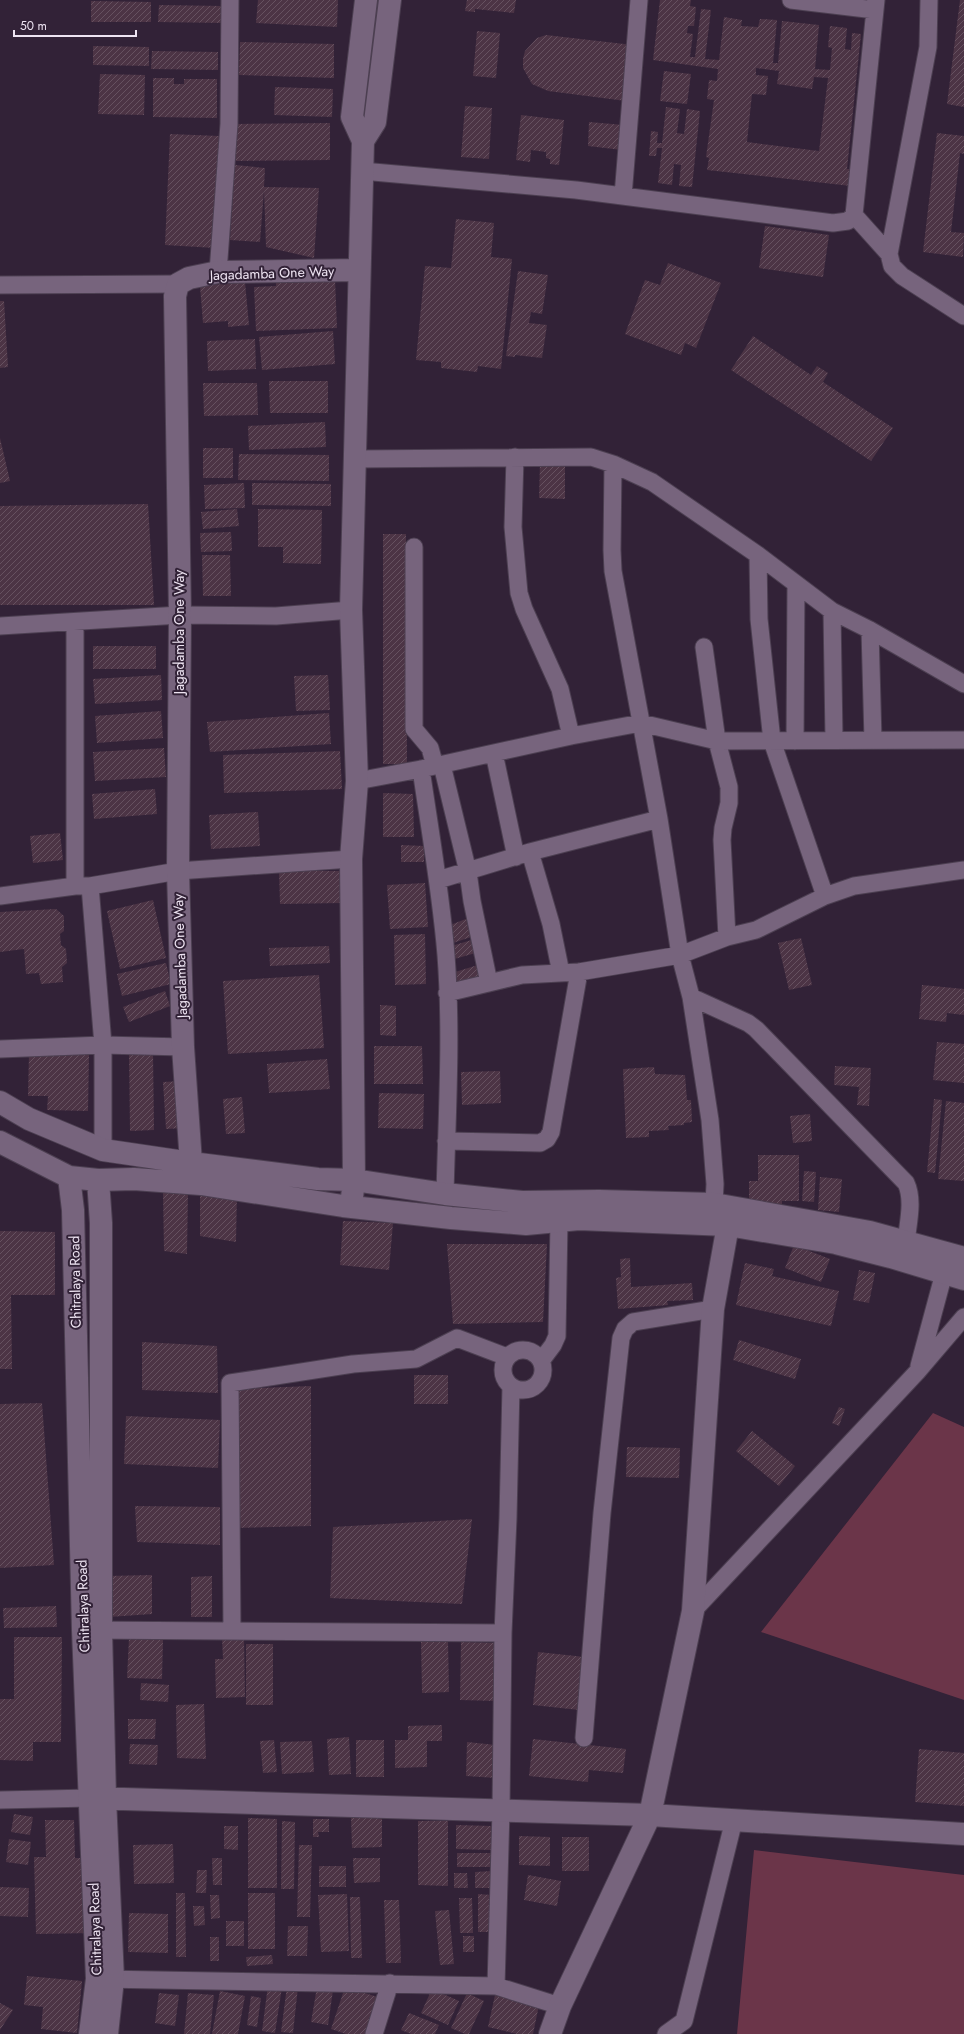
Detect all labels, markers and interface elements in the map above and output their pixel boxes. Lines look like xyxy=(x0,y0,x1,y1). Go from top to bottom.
scale bar xyxy=(14,12,136,38)
text: 50 m xyxy=(20,17,47,35)
street label: Jagadamba One Way xyxy=(207,261,335,285)
street label: Jagadamba One Way xyxy=(169,569,189,696)
street label: Jagadamba One Way xyxy=(168,893,192,1021)
street label: Chitralaya Road xyxy=(64,1236,86,1328)
street label: Chitralaya Road xyxy=(71,1559,95,1653)
street label: Chitralaya Road xyxy=(83,1882,107,1976)

